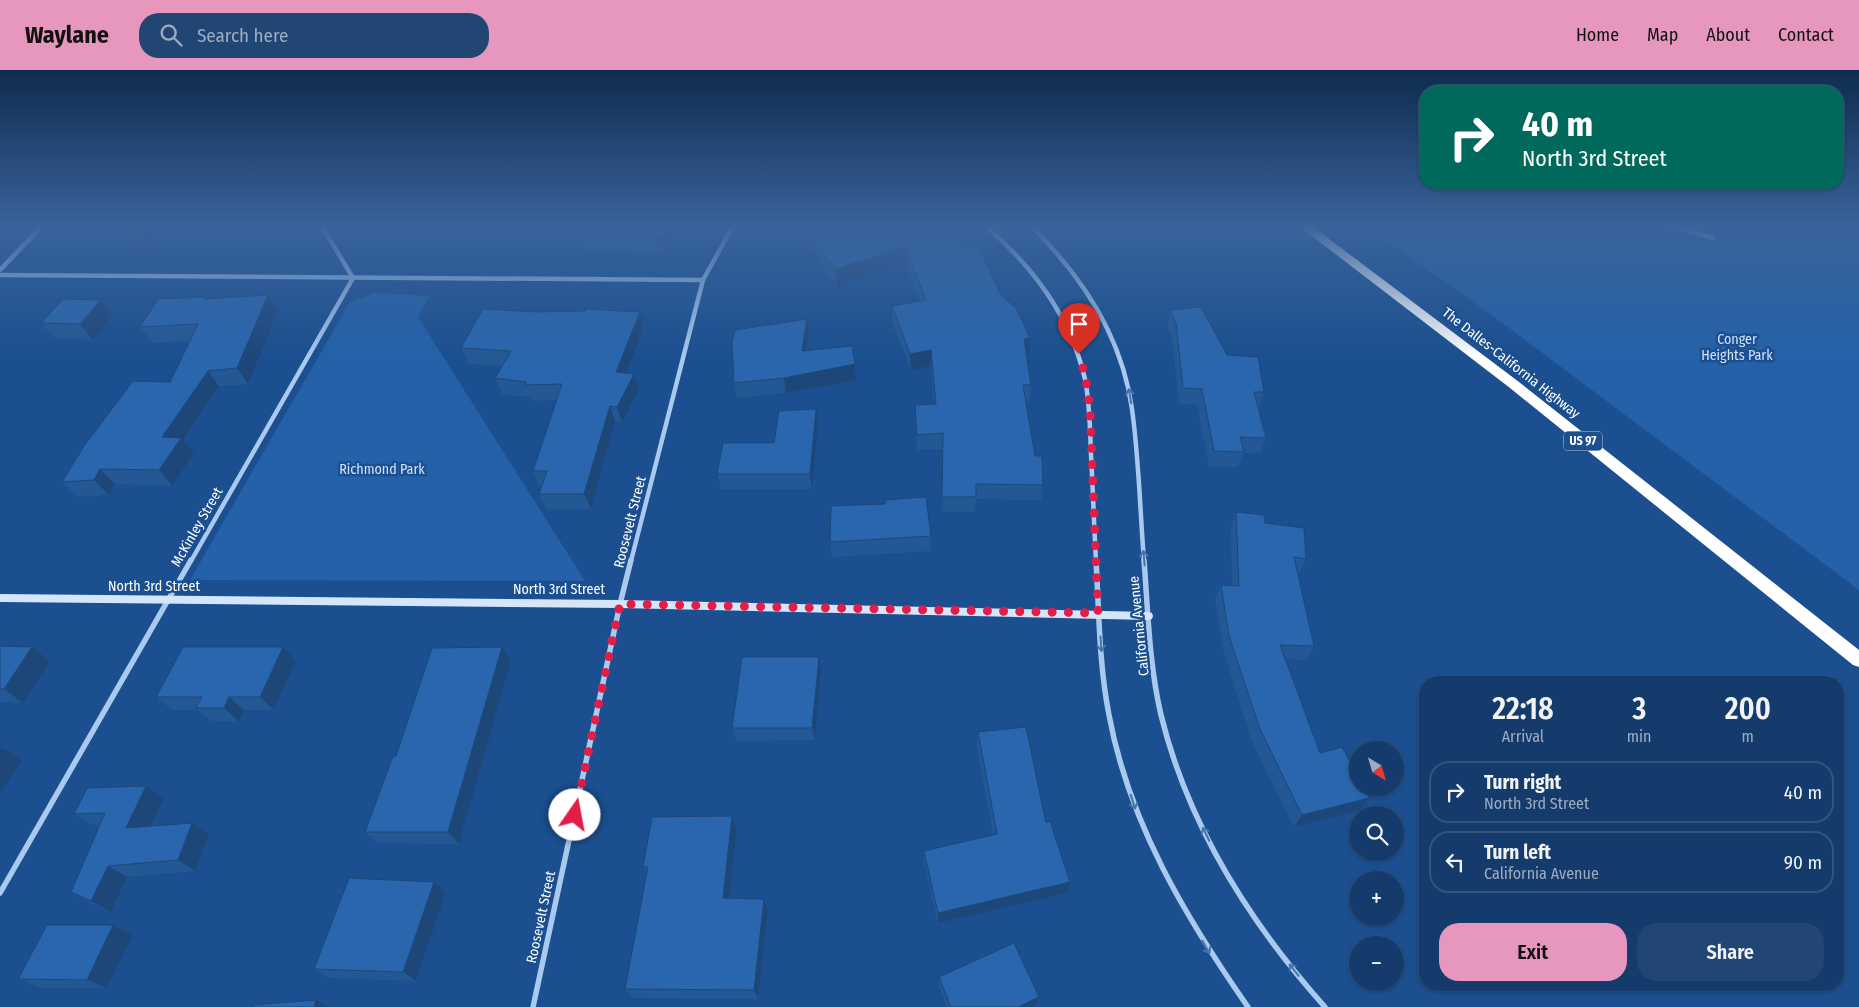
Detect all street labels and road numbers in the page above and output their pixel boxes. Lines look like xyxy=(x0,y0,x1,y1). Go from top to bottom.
street label: The Dalles-California Highway xyxy=(1439,304,1584,423)
road number: US 97 xyxy=(1564,432,1602,451)
street label: Roosevelt Street xyxy=(610,474,650,570)
street label: McKinley Street xyxy=(167,484,227,570)
street label: California Avenue xyxy=(1125,575,1153,677)
street label: North 3rd Street xyxy=(108,578,200,595)
street label: North 3rd Street xyxy=(513,581,605,598)
street label: Roosevelt Street xyxy=(523,869,559,965)

